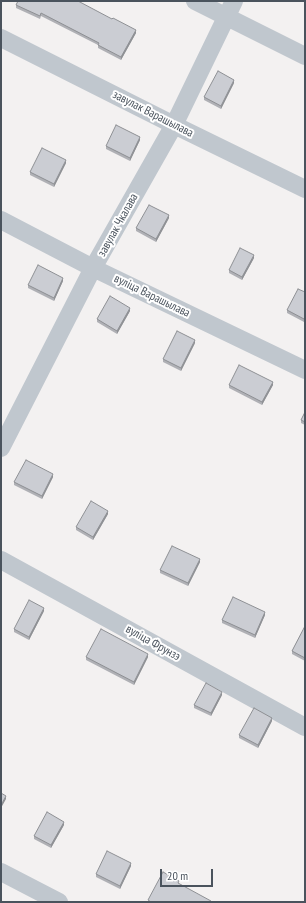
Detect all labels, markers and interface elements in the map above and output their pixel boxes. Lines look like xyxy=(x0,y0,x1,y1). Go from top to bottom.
street label: завулак Варашылава xyxy=(110,88,196,140)
street label: завулак Чкалава xyxy=(95,191,141,259)
street label: вуліца Варашылава xyxy=(112,271,192,321)
street label: вуліца Фрунзэ xyxy=(123,622,183,664)
scale bar xyxy=(162,861,215,887)
text: 20 m xyxy=(167,868,188,883)

